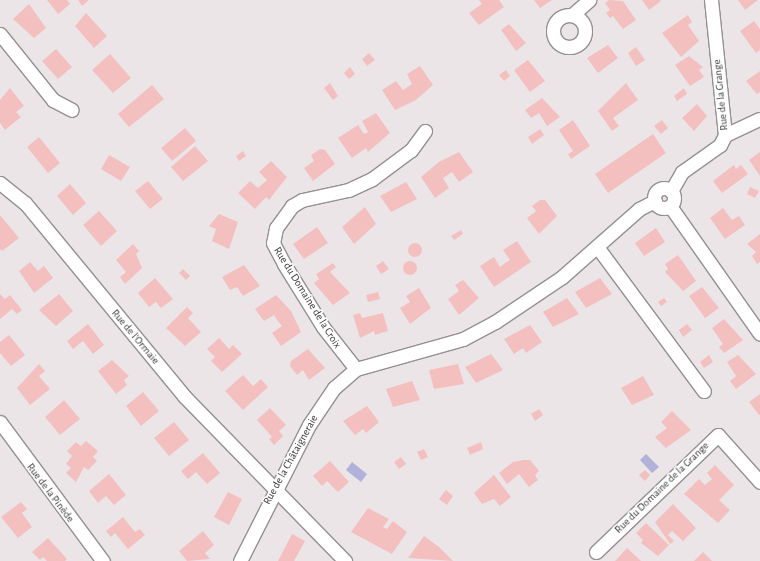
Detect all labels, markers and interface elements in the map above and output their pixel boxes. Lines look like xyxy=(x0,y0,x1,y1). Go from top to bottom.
street label: Rue de la Grange xyxy=(711,59,731,131)
street label: Rue du Domaine de la Croix xyxy=(270,245,344,351)
street label: Rue de l'Ormaie xyxy=(108,307,162,367)
street label: Rue de la Châtaigneraie xyxy=(261,413,321,507)
street label: Rue du Domaine de la Grange xyxy=(612,439,712,537)
street label: Rue de la Pinède xyxy=(24,461,76,525)

